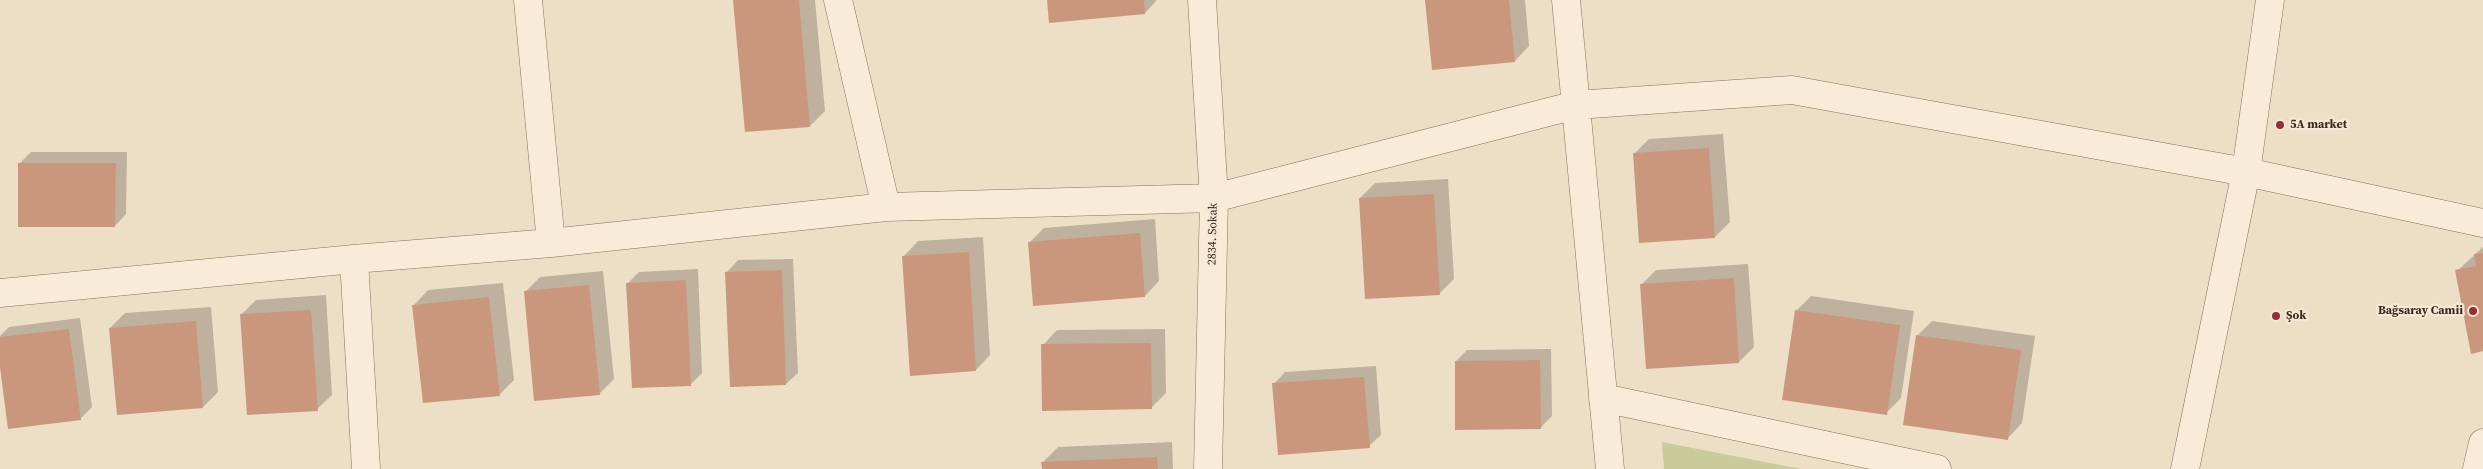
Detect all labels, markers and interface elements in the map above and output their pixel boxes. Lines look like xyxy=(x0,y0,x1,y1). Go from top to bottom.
place label: 5A market xyxy=(2290,118,2347,132)
marker: 5A market xyxy=(2274,119,2286,131)
street label: 2834. Sokak xyxy=(1205,203,1221,265)
place label: Bağsaray Camii xyxy=(2378,304,2463,318)
marker: Bağsaray Camii xyxy=(2467,305,2479,317)
place label: Şok xyxy=(2286,309,2306,323)
marker: Şok xyxy=(2270,310,2282,322)

